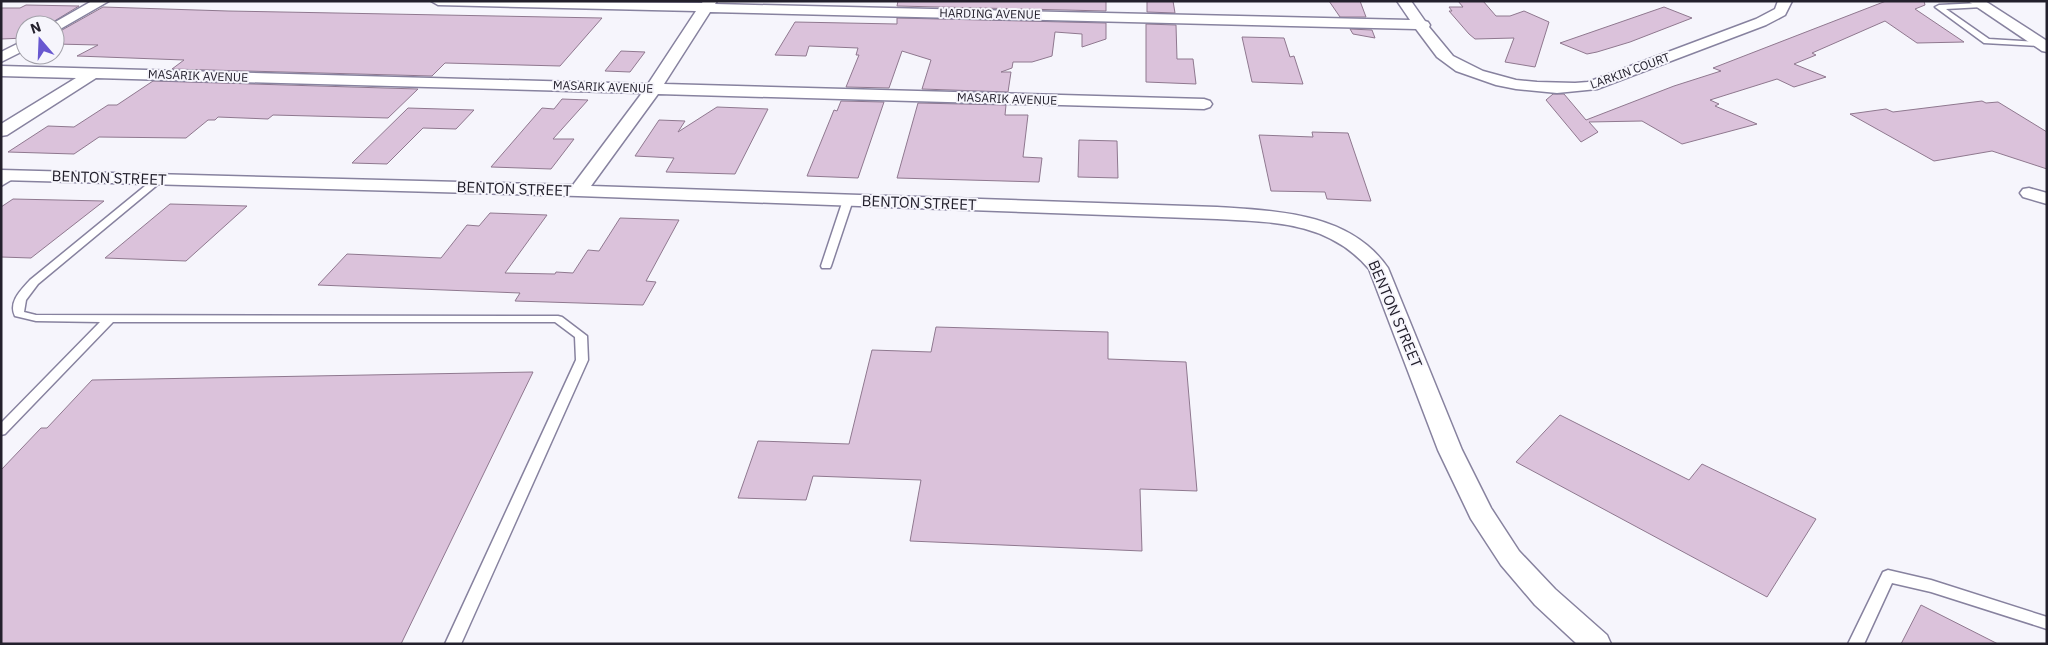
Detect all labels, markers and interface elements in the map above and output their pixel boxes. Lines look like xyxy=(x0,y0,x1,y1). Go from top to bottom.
street label: HARDING AVENUE xyxy=(939,5,1041,22)
north arrow xyxy=(15,15,65,65)
text: N xyxy=(28,18,43,38)
street label: LARKIN COURT xyxy=(1588,49,1672,92)
street label: MASARIK AVENUE xyxy=(148,66,248,85)
street label: MASARIK AVENUE xyxy=(553,77,653,96)
street label: MASARIK AVENUE xyxy=(957,89,1057,108)
street label: BENTON STREET xyxy=(51,166,167,189)
street label: BENTON STREET xyxy=(456,177,572,200)
street label: BENTON STREET xyxy=(861,191,977,214)
street label: BENTON STREET xyxy=(1364,257,1427,371)

